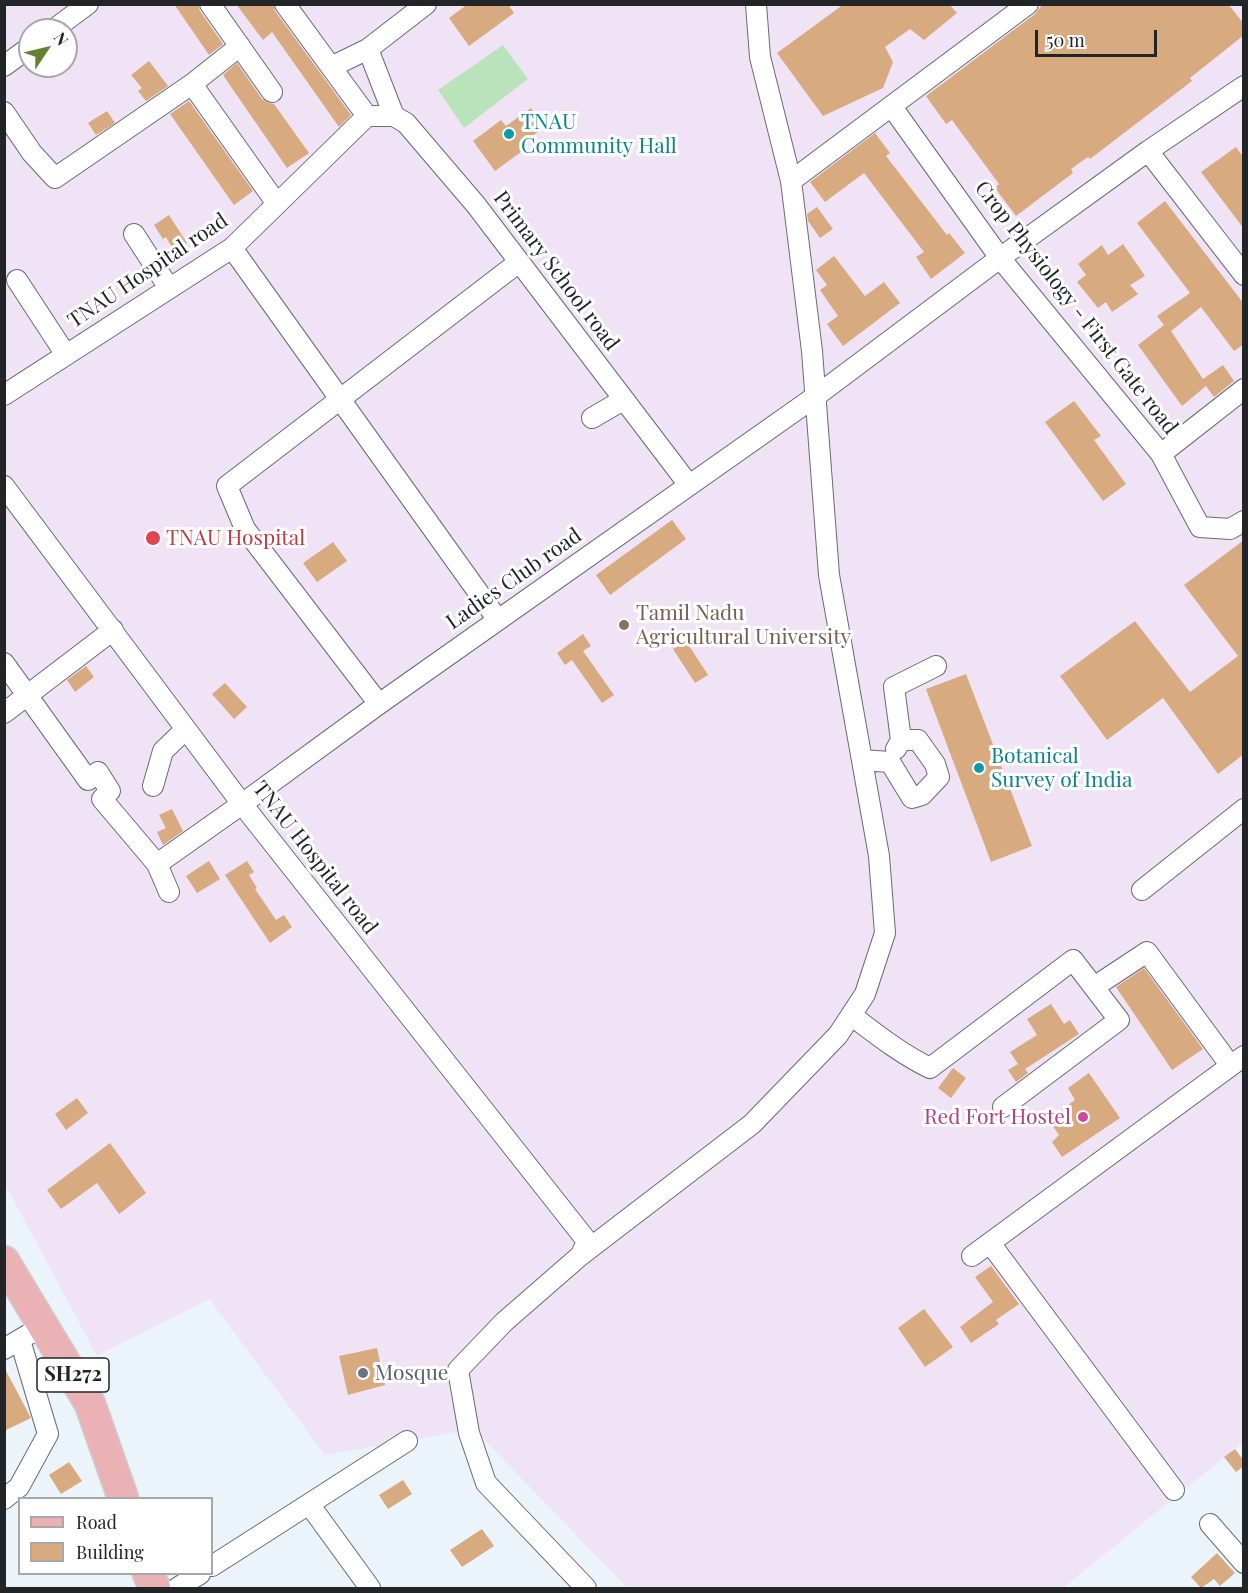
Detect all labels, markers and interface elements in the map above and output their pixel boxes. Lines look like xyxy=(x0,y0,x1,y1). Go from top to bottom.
north arrow xyxy=(18,18,78,78)
scale bar xyxy=(1038,18,1160,56)
text: N xyxy=(50,28,73,49)
text: 50 m xyxy=(1046,28,1085,52)
place label: TNAU Community Hall xyxy=(521,109,677,159)
marker: TNAU Community Hall xyxy=(502,127,516,141)
street label: Crop Physiology - First Gate road xyxy=(969,176,1183,440)
street label: Primary School road xyxy=(488,186,624,356)
street label: TNAU Hospital road xyxy=(63,208,233,334)
street label: Ladies Club road xyxy=(442,523,586,635)
place label: TNAU Hospital xyxy=(166,525,305,551)
marker: TNAU Hospital xyxy=(144,529,162,547)
place label: Tamil Nadu Agricultural University xyxy=(636,600,851,650)
marker: Tamil Nadu Agricultural University xyxy=(617,618,631,632)
place label: Botanical Survey of India xyxy=(991,743,1132,793)
marker: Botanical Survey of India xyxy=(972,761,986,775)
street label: TNAU Hospital road xyxy=(247,776,383,940)
place label: Red Fort Hostel xyxy=(924,1104,1071,1130)
marker: Red Fort Hostel xyxy=(1076,1110,1090,1124)
road number: SH272 xyxy=(37,1358,109,1392)
place label: Mosque xyxy=(375,1360,448,1386)
marker: Mosque xyxy=(356,1366,370,1380)
legend xyxy=(18,1497,213,1575)
text: Road xyxy=(76,1510,117,1534)
text: Building xyxy=(76,1540,144,1564)

